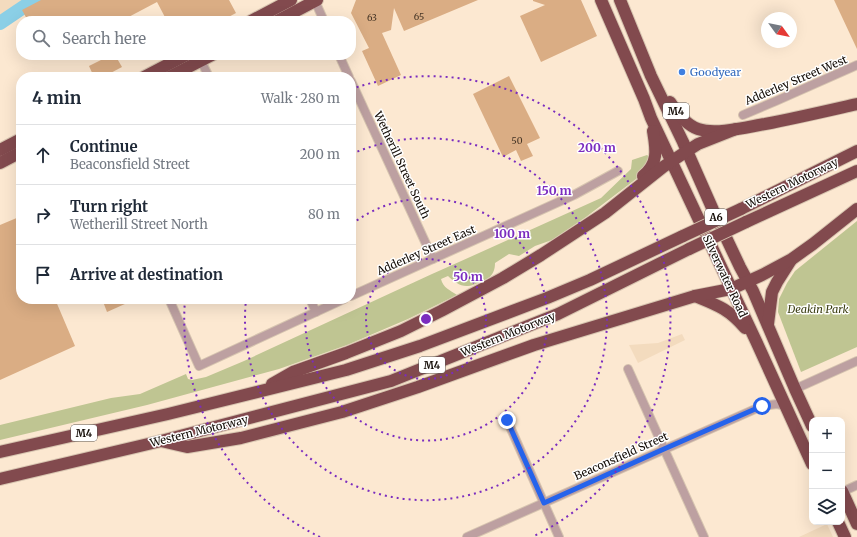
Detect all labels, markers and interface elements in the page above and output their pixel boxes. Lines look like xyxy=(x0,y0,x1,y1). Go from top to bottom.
house number: 65 xyxy=(414,11,424,22)
house number: 63 xyxy=(367,12,377,23)
north arrow xyxy=(761,12,797,48)
search box xyxy=(16,16,356,60)
icon: search xyxy=(30,27,52,49)
text: Search here xyxy=(62,29,146,48)
street label: Adderley Street West xyxy=(742,52,850,108)
place label: Goodyear xyxy=(690,65,741,79)
marker: Goodyear xyxy=(677,67,687,77)
text: 4 min xyxy=(32,87,81,109)
text: Walk · 280 m xyxy=(261,90,340,107)
road number: M4 xyxy=(663,103,689,119)
street label: Wetherill Street South xyxy=(371,108,433,222)
house number: 50 xyxy=(512,135,523,146)
text: Continue xyxy=(70,137,138,156)
text: 200 m xyxy=(578,140,616,155)
icon: ahead xyxy=(32,144,54,166)
text: 200 m xyxy=(300,146,340,163)
street label: Western Motorway xyxy=(743,154,841,212)
text: Beaconsfield Street xyxy=(70,156,190,173)
text: 150 m xyxy=(537,183,572,198)
text: Turn right xyxy=(70,197,148,216)
icon: right xyxy=(32,204,54,226)
text: 80 m xyxy=(308,206,340,223)
road number: A6 xyxy=(705,209,727,225)
text: Wetherill Street North xyxy=(70,216,208,233)
street label: Adderley Street East xyxy=(373,222,478,279)
text: 100 m xyxy=(494,226,530,241)
street label: Silverwater Road xyxy=(700,233,750,320)
icon: arrive xyxy=(32,264,54,286)
text: Arrive at destination xyxy=(70,265,223,284)
text: 50 m xyxy=(453,269,483,284)
park label: Deakin Park xyxy=(787,302,849,316)
street label: Western Motorway xyxy=(458,308,558,360)
centre of rings xyxy=(419,312,433,326)
road number: M4 xyxy=(419,357,445,373)
route start xyxy=(753,397,771,415)
route end xyxy=(498,411,516,429)
street label: Western Motorway xyxy=(148,412,250,450)
map controls xyxy=(809,417,845,525)
button: + xyxy=(809,417,845,453)
road number: M4 xyxy=(71,425,97,441)
street label: Beaconsfield Street xyxy=(572,429,671,483)
button: − xyxy=(809,453,845,489)
button: layers xyxy=(809,489,845,525)

